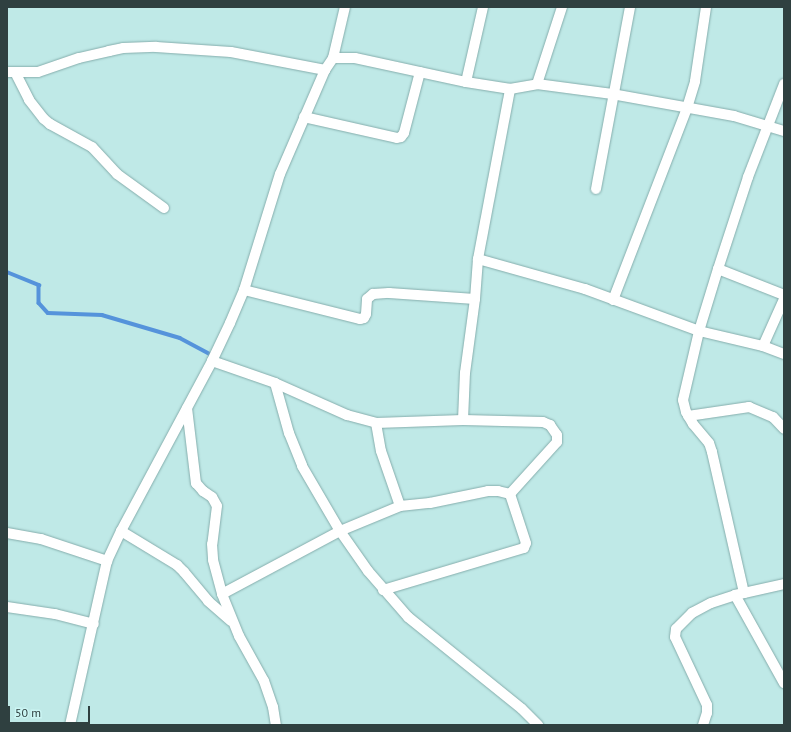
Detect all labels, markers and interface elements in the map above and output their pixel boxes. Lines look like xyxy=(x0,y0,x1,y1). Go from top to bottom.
scale bar xyxy=(10,698,92,724)
text: 50 m xyxy=(15,705,41,720)

